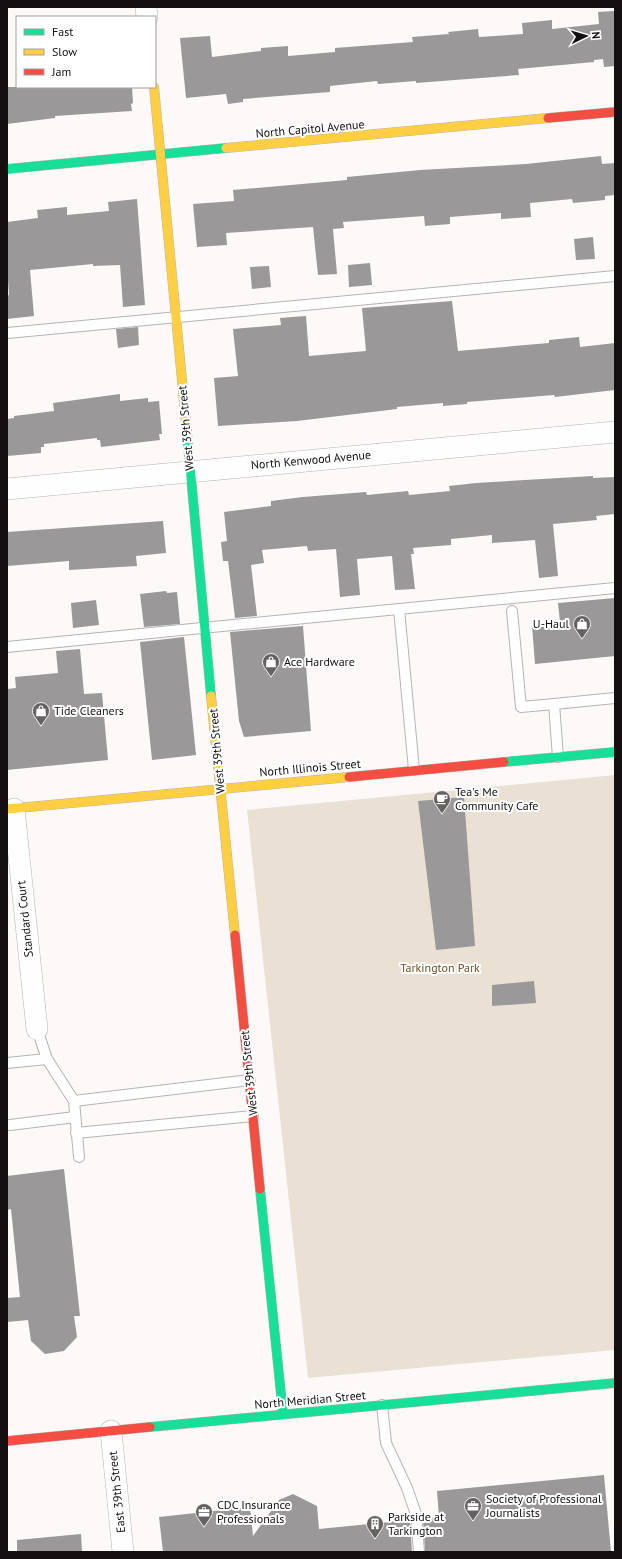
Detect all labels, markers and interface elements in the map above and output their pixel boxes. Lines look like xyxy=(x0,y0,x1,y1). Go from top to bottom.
legend xyxy=(16,16,156,88)
north arrow xyxy=(566,16,606,56)
text: Fast xyxy=(52,24,73,39)
text: N xyxy=(589,31,603,39)
text: Slow xyxy=(52,44,77,59)
text: Jam xyxy=(51,64,71,79)
street label: North Capitol Avenue xyxy=(255,116,365,141)
street label: West 39th Street xyxy=(174,385,197,471)
street label: North Kenwood Avenue xyxy=(250,447,372,472)
shop icon: U-Haul xyxy=(572,614,592,639)
place label: U-Haul xyxy=(533,616,569,631)
shop icon: Ace Hardware xyxy=(261,652,281,677)
place label: Ace Hardware xyxy=(284,654,355,669)
shop icon: Tide Cleaners xyxy=(31,701,51,726)
place label: Tide Cleaners xyxy=(54,703,124,718)
street label: West 39th Street xyxy=(205,708,228,794)
street label: North Illinois Street xyxy=(259,756,361,779)
place label: Tea's Me Community Cafe xyxy=(455,784,538,813)
cafe icon: Tea's Me Community Cafe xyxy=(432,789,452,814)
street label: Standard Court xyxy=(13,880,36,958)
park label: Tarkington Park xyxy=(400,960,480,975)
street label: West 39th Street xyxy=(237,1030,260,1116)
street label: North Meridian Street xyxy=(254,1387,366,1412)
street label: East 39th Street xyxy=(105,1450,128,1534)
place label: Society of Professional Journalists xyxy=(485,1491,602,1520)
office icon: Society of Professional Journalists xyxy=(463,1496,483,1521)
place label: CDC Insurance Professionals xyxy=(217,1497,291,1526)
office icon: CDC Insurance Professionals xyxy=(194,1502,214,1527)
place label: Parkside at Tarkington xyxy=(388,1509,444,1538)
building icon: Parkside at Tarkington xyxy=(365,1514,385,1539)

